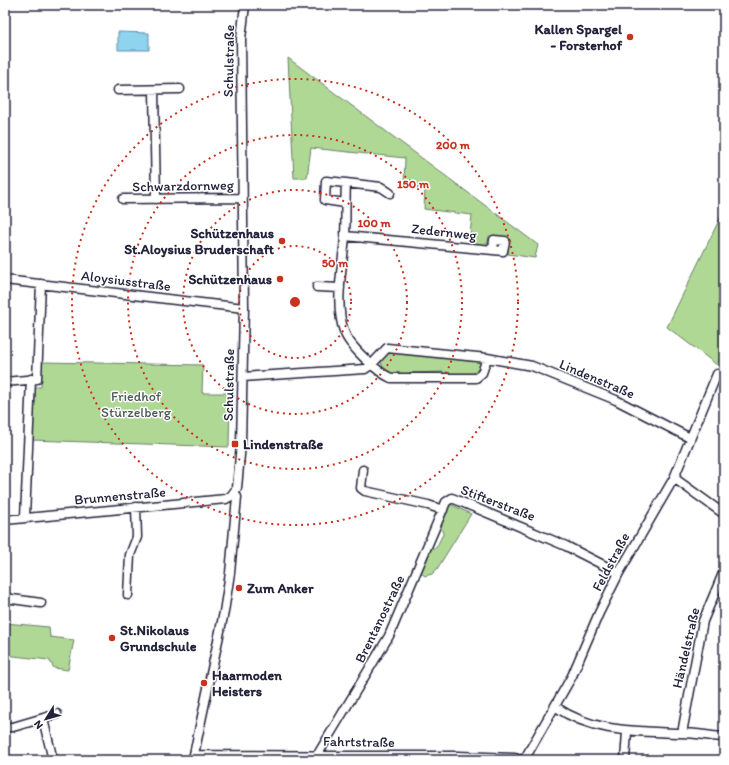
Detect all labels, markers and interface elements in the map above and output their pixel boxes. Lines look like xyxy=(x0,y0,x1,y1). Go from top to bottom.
place label: Kallen Spargel - Forsterhof xyxy=(534,21,623,54)
street label: Schulstraße xyxy=(220,24,238,97)
marker: Kallen Spargel - Forsterhof xyxy=(625,32,635,42)
text: 200 m xyxy=(436,138,471,152)
street label: Schwarzdornweg xyxy=(132,177,235,195)
text: 150 m xyxy=(397,177,430,191)
text: 100 m xyxy=(357,216,391,230)
street label: Zedernweg xyxy=(410,220,478,244)
place label: Schützenhaus St.Aloysius Bruderschaft xyxy=(124,225,275,258)
marker: Schützenhaus St.Aloysius Bruderschaft xyxy=(277,236,287,246)
text: 50 m xyxy=(322,256,349,270)
street label: Aloysiusstraße xyxy=(80,267,172,295)
place label: Schützenhaus xyxy=(188,271,272,288)
marker: Schützenhaus xyxy=(275,274,285,284)
centre of rings xyxy=(288,295,302,309)
street label: Schulstraße xyxy=(220,348,238,421)
street label: Lindenstraße xyxy=(557,356,638,403)
park label: Friedhof Stürzelberg xyxy=(101,388,172,421)
place label: Lindenstraße xyxy=(243,436,324,453)
marker: Lindenstraße xyxy=(230,439,240,449)
street label: Stifterstraße xyxy=(458,481,538,525)
street label: Brunnenstraße xyxy=(73,484,167,508)
street label: Feldstraße xyxy=(588,530,634,594)
street label: Brentanostraße xyxy=(351,572,409,666)
place label: Zum Anker xyxy=(247,580,314,597)
marker: Zum Anker xyxy=(234,583,244,593)
street label: Händelstraße xyxy=(668,606,704,690)
place label: St.Nikolaus Grundschule xyxy=(120,622,197,655)
marker: St.Nikolaus Grundschule xyxy=(107,633,117,643)
place label: Haarmoden Heisters xyxy=(212,667,282,700)
marker: Haarmoden Heisters xyxy=(199,678,209,688)
north arrow xyxy=(26,699,66,739)
text: N xyxy=(31,718,46,732)
street label: Fahrtstraße xyxy=(323,733,395,751)

